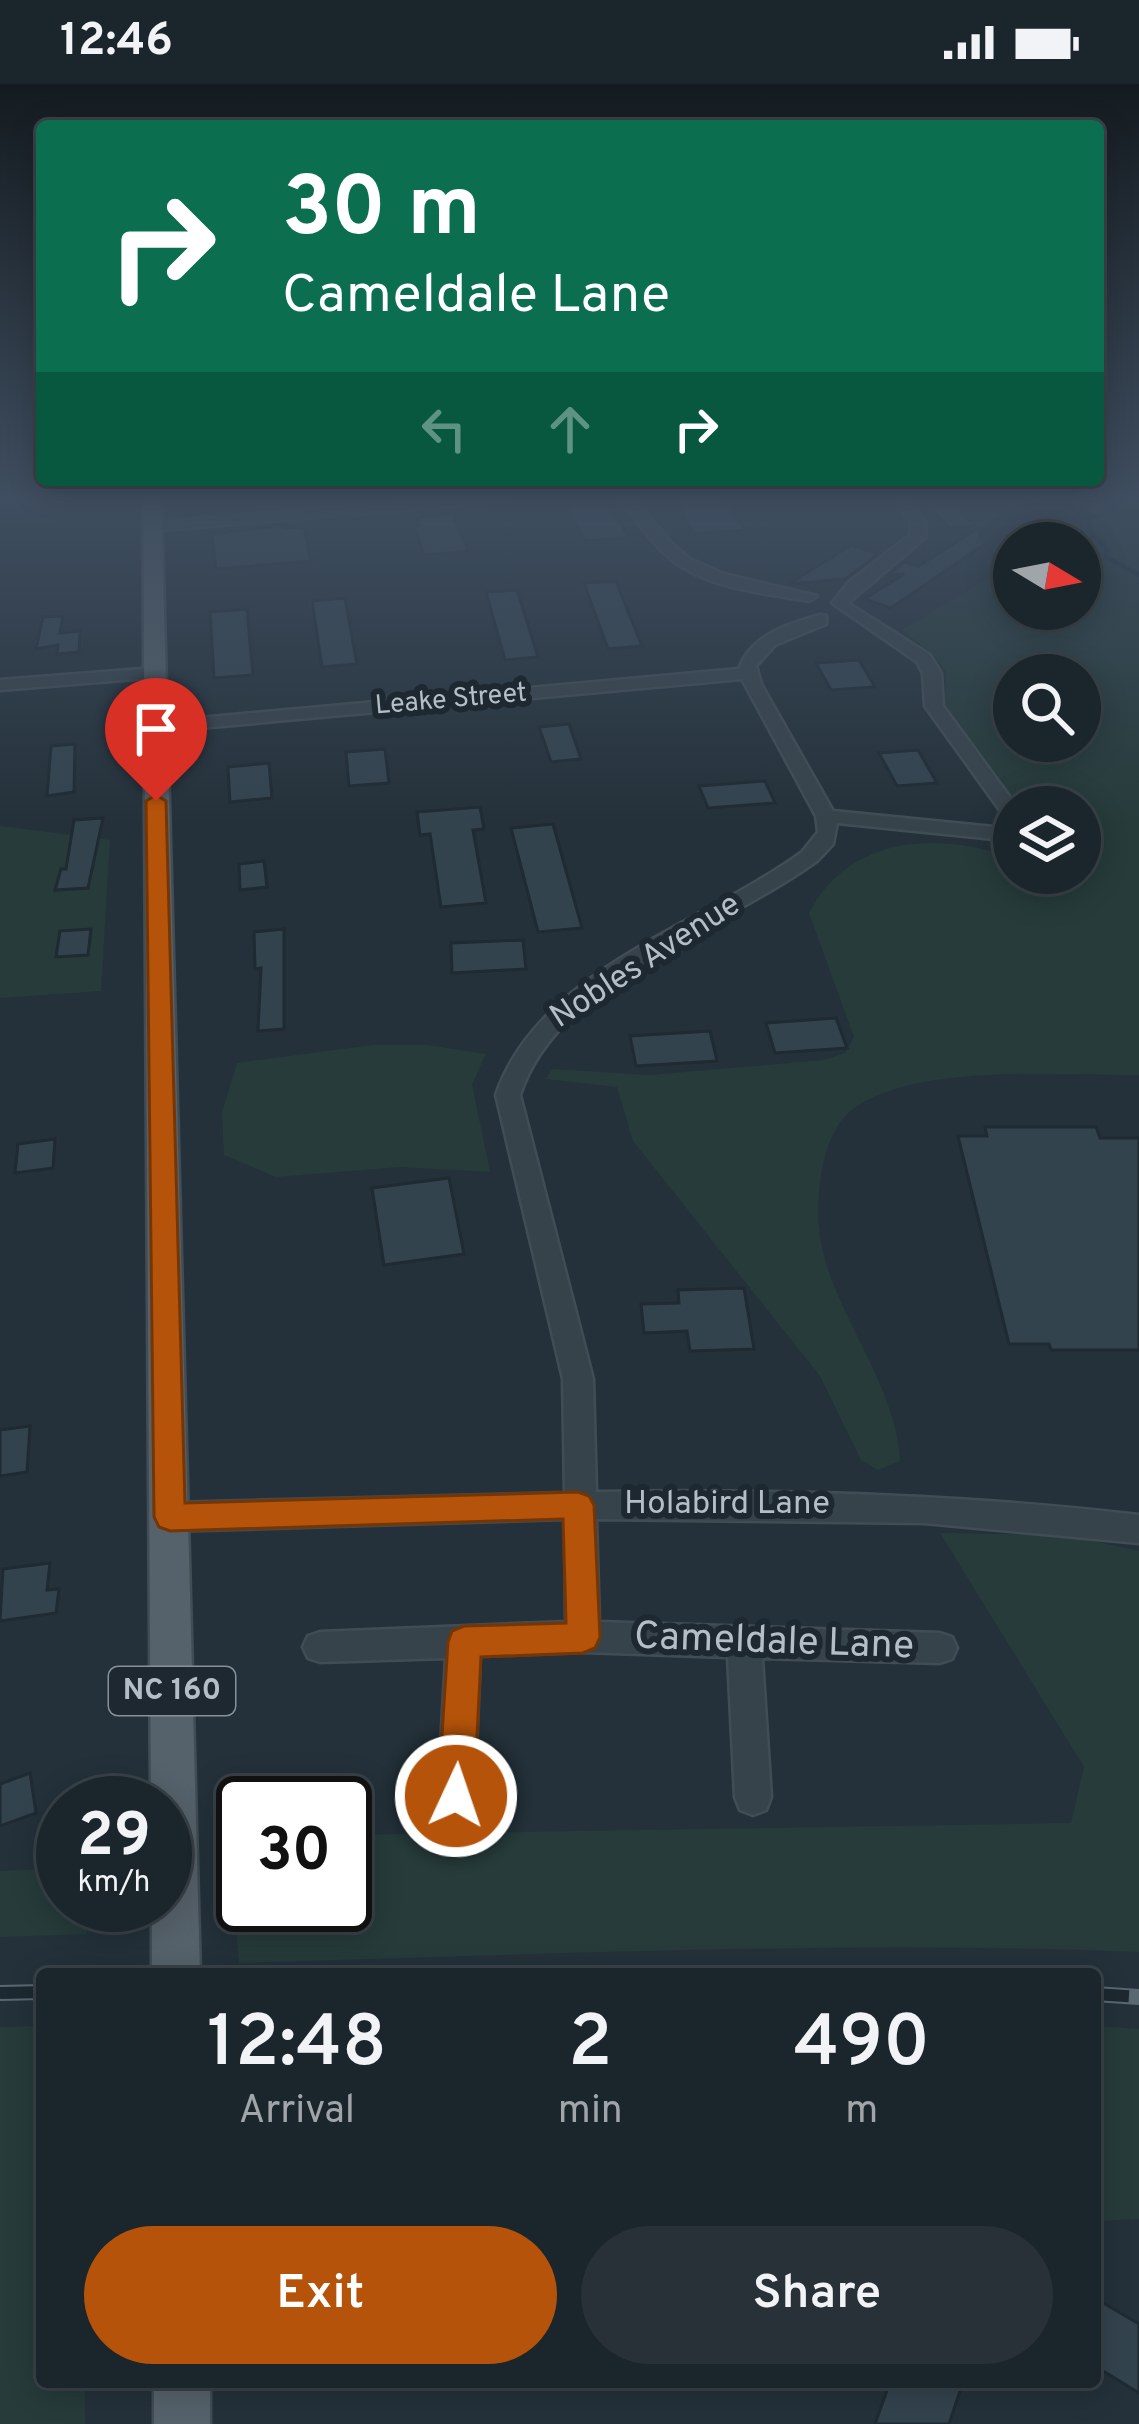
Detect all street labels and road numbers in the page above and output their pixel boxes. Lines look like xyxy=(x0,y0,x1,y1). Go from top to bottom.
street label: Leake Street xyxy=(374,676,528,724)
street label: Nobles Avenue xyxy=(543,885,749,1039)
street label: Holabird Lane xyxy=(624,1484,830,1526)
street label: Cameldale Lane xyxy=(633,1614,915,1672)
road number: NC 160 xyxy=(109,1667,235,1715)

